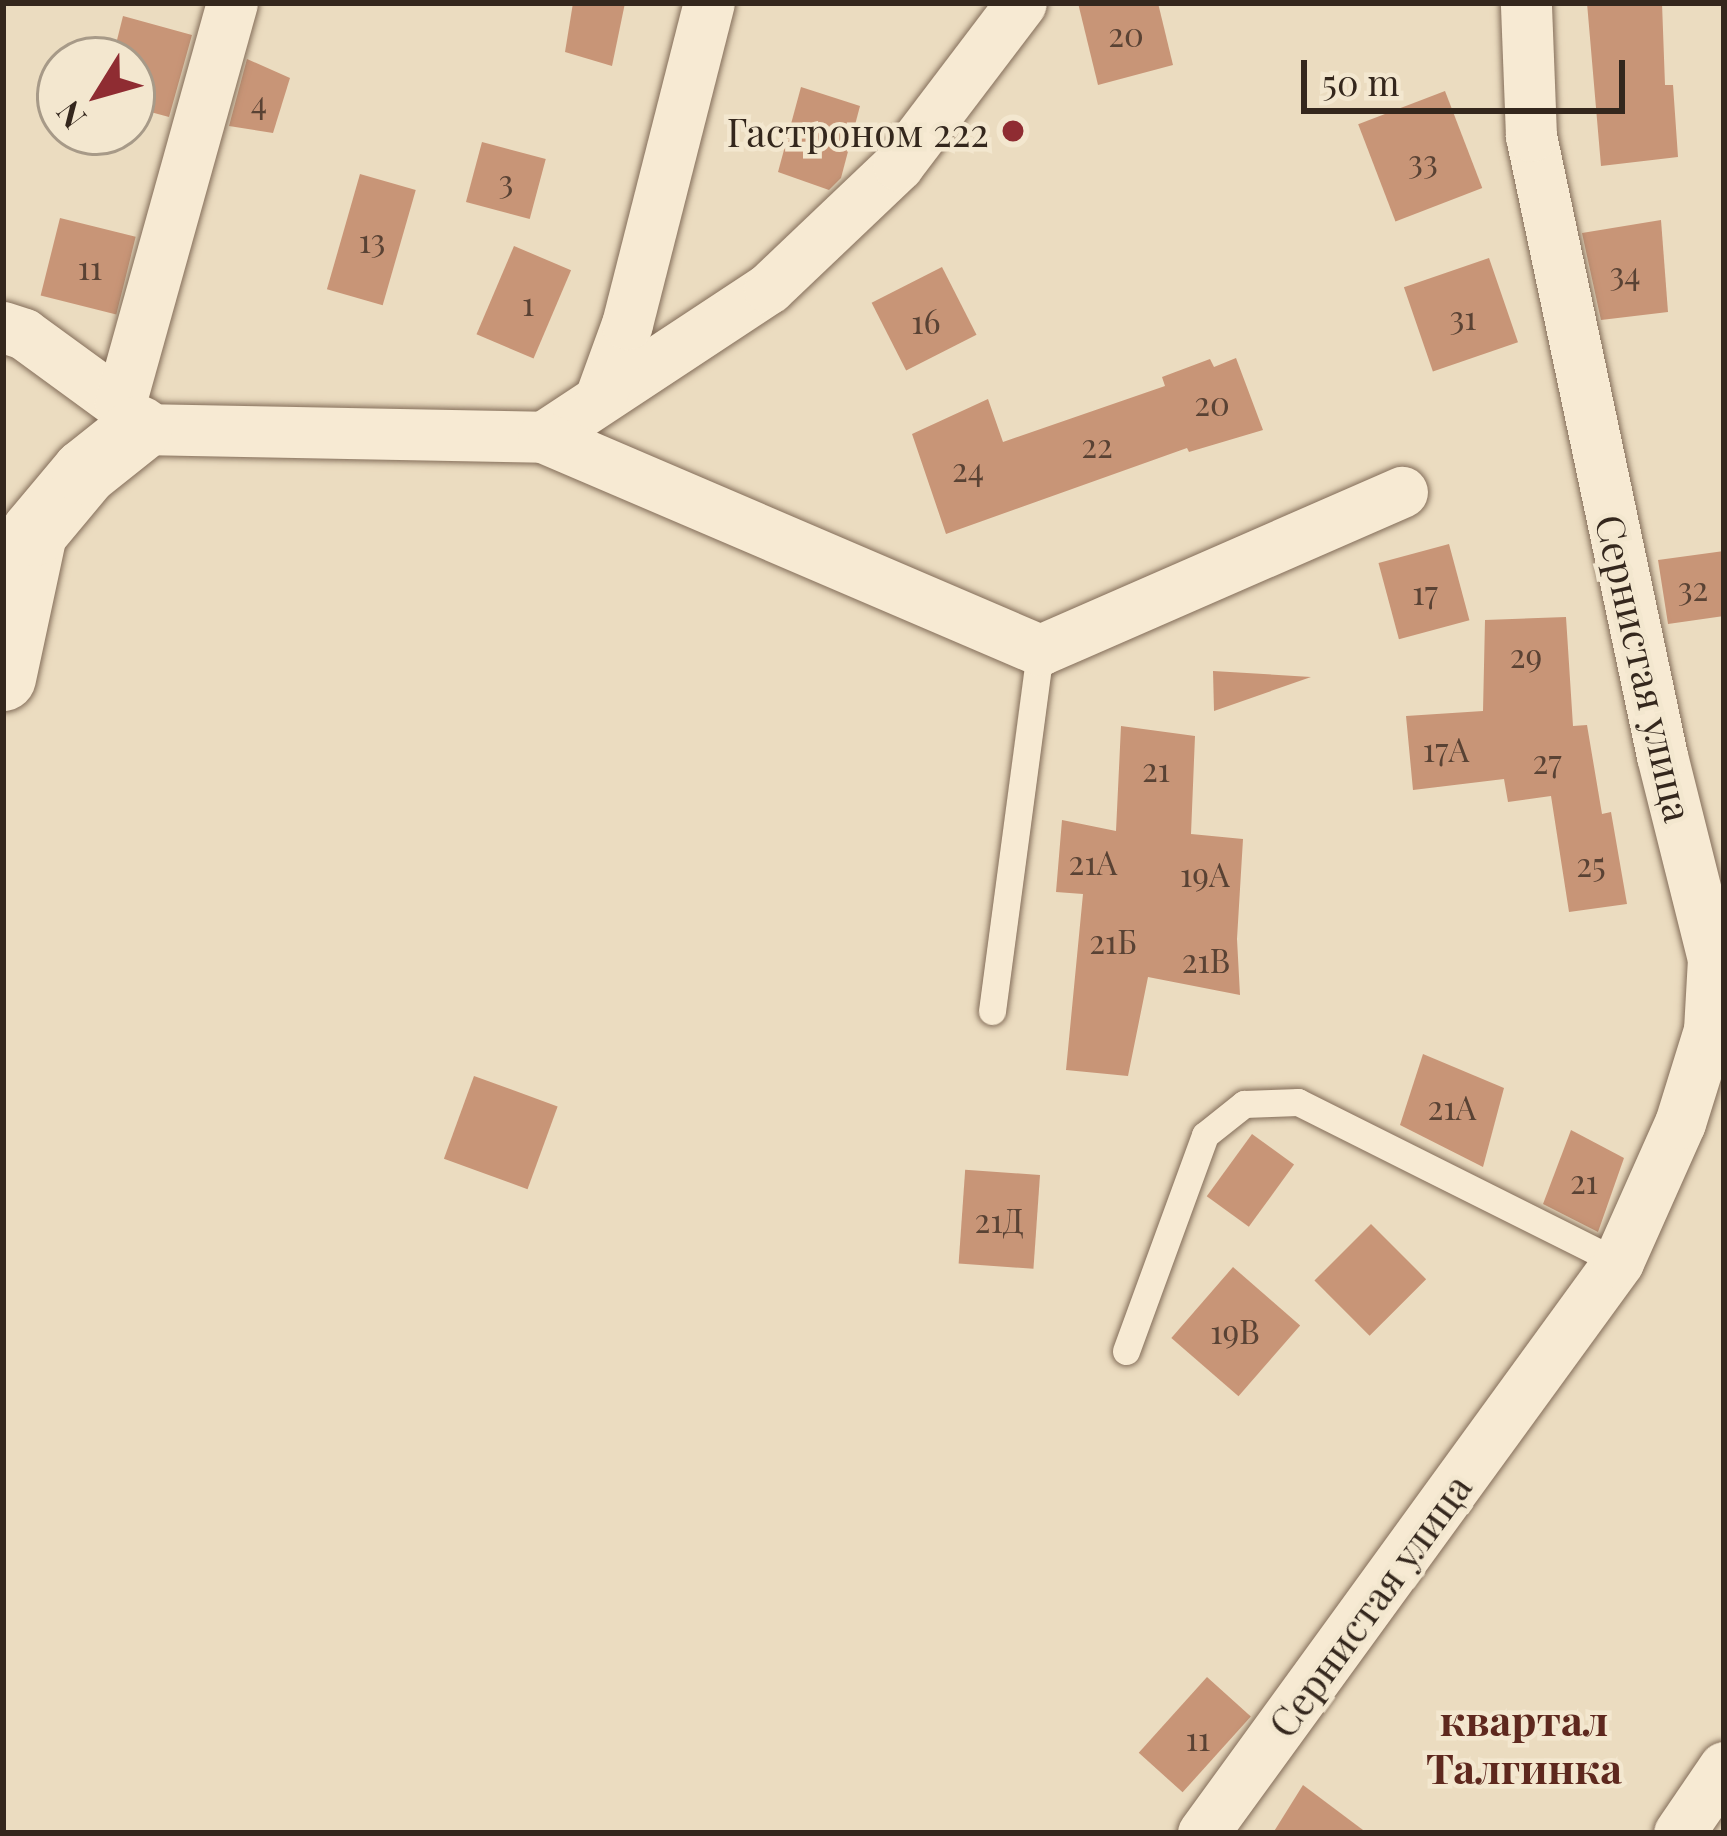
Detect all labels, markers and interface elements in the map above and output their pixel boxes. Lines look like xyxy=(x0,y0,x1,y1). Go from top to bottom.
house number: 20 xyxy=(1108,14,1144,54)
north arrow xyxy=(36,36,156,156)
scale bar xyxy=(1307,36,1631,110)
text: 50 m xyxy=(1322,57,1399,105)
house number: 4 xyxy=(251,82,267,122)
text: N xyxy=(45,93,94,139)
place label: Гастроном 222 xyxy=(727,108,989,154)
marker: Гастроном 222 xyxy=(1000,118,1026,144)
house number: 33 xyxy=(1408,141,1438,181)
house number: 3 xyxy=(499,161,513,201)
house number: 13 xyxy=(359,220,385,260)
house number: 11 xyxy=(78,247,102,287)
house number: 34 xyxy=(1609,253,1641,293)
house number: 1 xyxy=(522,283,534,323)
house number: 31 xyxy=(1449,297,1477,337)
house number: 16 xyxy=(911,301,941,341)
house number: 20 xyxy=(1194,383,1230,423)
house number: 22 xyxy=(1081,425,1113,465)
house number: 24 xyxy=(952,449,984,489)
street label: Сернистая улица xyxy=(1587,510,1703,826)
house number: 32 xyxy=(1678,568,1708,608)
house number: 17 xyxy=(1412,572,1438,612)
house number: 29 xyxy=(1510,635,1542,675)
house number: 17А xyxy=(1423,729,1469,769)
house number: 27 xyxy=(1532,741,1562,781)
house number: 21 xyxy=(1142,749,1170,789)
house number: 21А xyxy=(1069,842,1117,882)
house number: 25 xyxy=(1576,844,1606,884)
house number: 19А xyxy=(1180,854,1230,894)
house number: 21Б xyxy=(1089,921,1137,961)
house number: 21В xyxy=(1182,940,1230,980)
house number: 21А xyxy=(1428,1087,1476,1127)
house number: 21 xyxy=(1570,1161,1598,1201)
house number: 21Д xyxy=(975,1200,1023,1240)
house number: 19В xyxy=(1210,1311,1260,1351)
street label: Сернистая улица xyxy=(1258,1464,1480,1746)
district label: квартал Талгинка xyxy=(1426,1694,1622,1792)
house number: 11 xyxy=(1186,1718,1210,1758)

